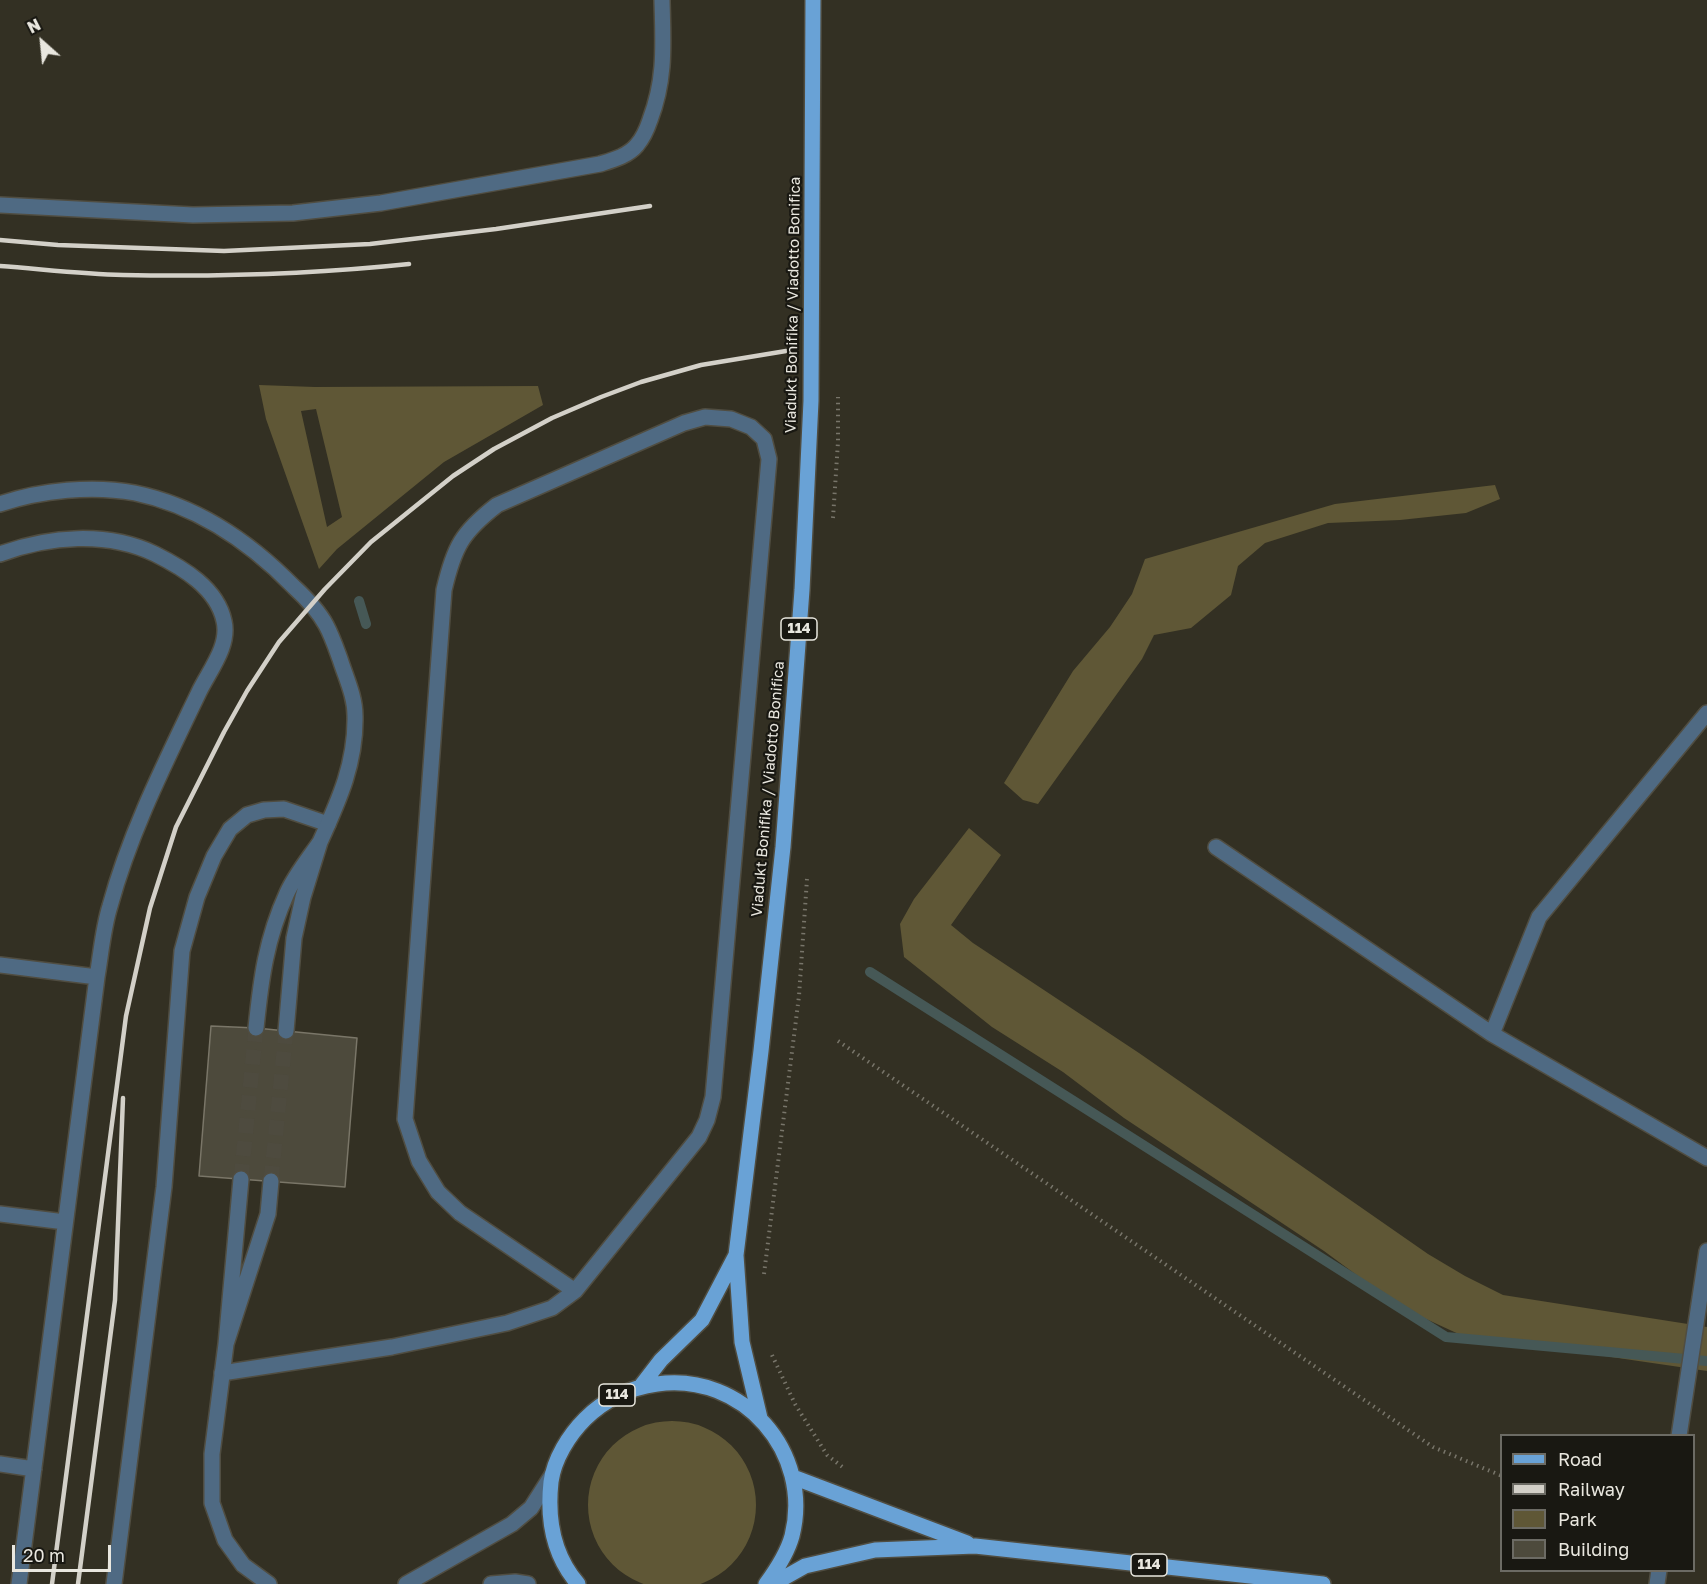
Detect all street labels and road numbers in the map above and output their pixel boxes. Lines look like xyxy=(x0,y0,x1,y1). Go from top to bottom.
street label: Viadukt Bonifika / Viadotto Bonifica xyxy=(782,177,804,433)
road number: 114 xyxy=(781,618,817,640)
street label: Viadukt Bonifika / Viadotto Bonifica xyxy=(748,660,788,918)
road number: 114 xyxy=(599,1384,635,1406)
road number: 114 xyxy=(1131,1554,1167,1576)

